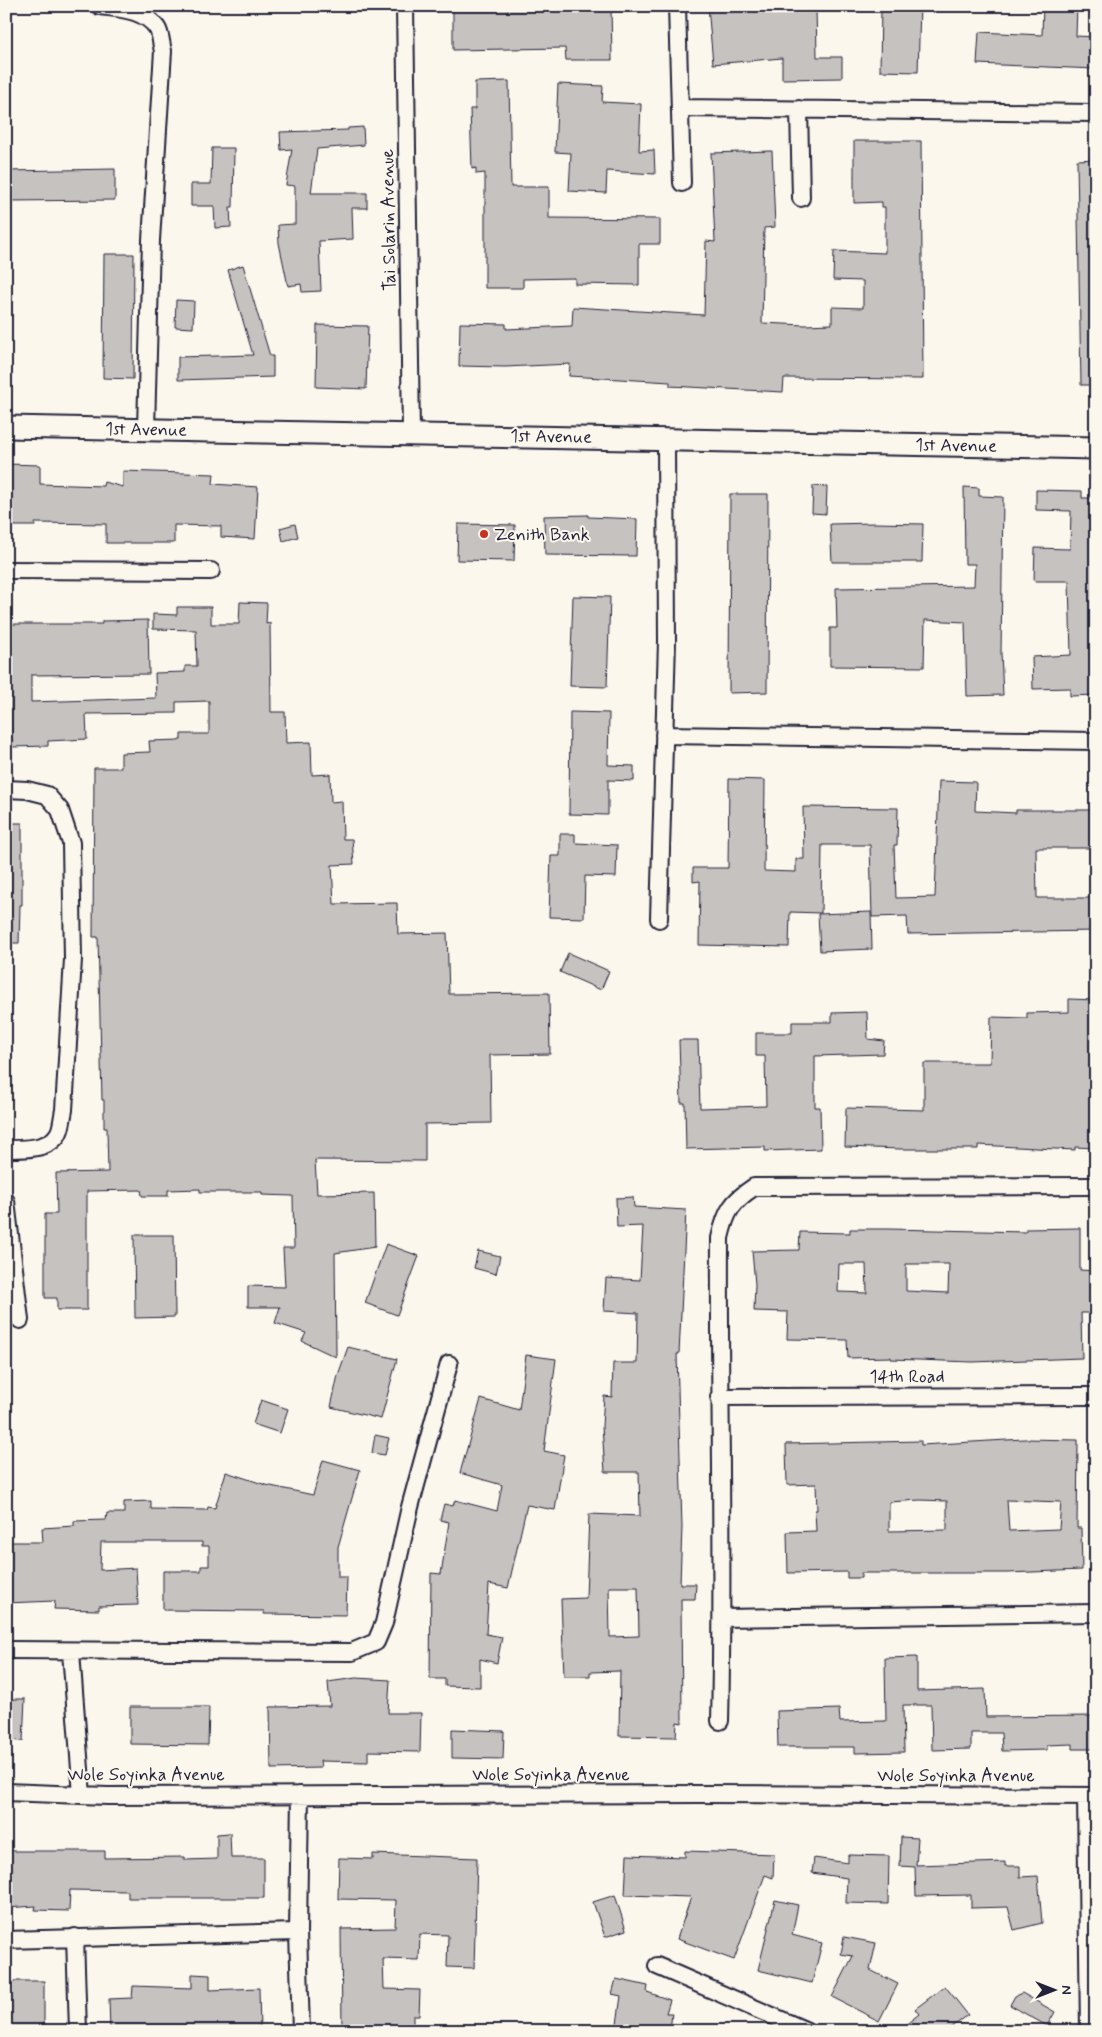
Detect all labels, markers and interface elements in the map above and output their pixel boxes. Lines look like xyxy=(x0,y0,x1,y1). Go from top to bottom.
street label: Tai Solarin Avenue xyxy=(376,149,402,291)
street label: 1st Avenue xyxy=(105,417,187,443)
street label: 1st Avenue xyxy=(510,424,592,450)
street label: 1st Avenue xyxy=(915,433,997,459)
place label: Zenith Bank xyxy=(494,523,590,547)
marker: Zenith Bank xyxy=(478,528,490,540)
street label: 14th Road xyxy=(869,1365,945,1389)
street label: Wole Soyinka Avenue xyxy=(67,1763,225,1787)
street label: Wole Soyinka Avenue xyxy=(472,1763,630,1787)
street label: Wole Soyinka Avenue xyxy=(877,1764,1035,1788)
north arrow xyxy=(1030,1964,1080,2014)
text: N xyxy=(1057,1985,1075,1995)

